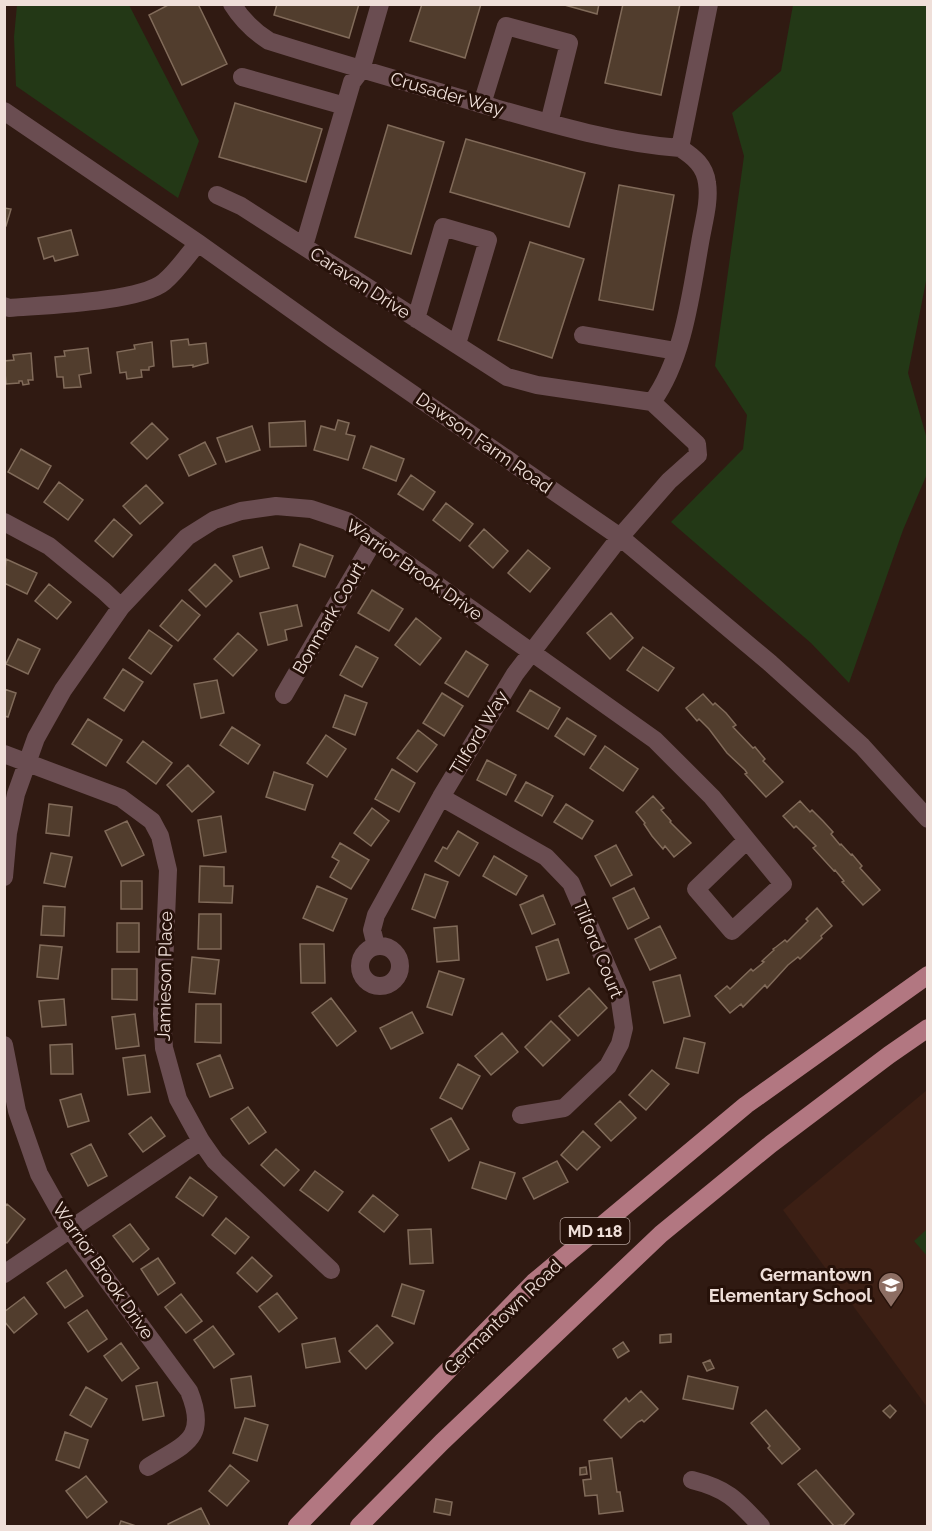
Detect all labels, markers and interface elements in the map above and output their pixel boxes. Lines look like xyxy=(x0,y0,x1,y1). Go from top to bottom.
street label: Crusader Way xyxy=(388,67,506,120)
street label: Caravan Drive xyxy=(306,242,415,323)
street label: Dawson Farm Road xyxy=(412,388,556,497)
street label: Warrior Brook Drive xyxy=(342,515,487,625)
street label: Bonmark Court xyxy=(288,558,369,678)
street label: Tilford Way xyxy=(445,687,512,779)
street label: Tilford Court xyxy=(569,897,628,1001)
street label: Jamieson Place xyxy=(153,910,176,1041)
street label: Warrior Brook Drive xyxy=(48,1198,159,1343)
road number: MD 118 xyxy=(560,1218,630,1244)
street label: Germantown Road xyxy=(439,1255,566,1378)
place label: Germantown Elementary School xyxy=(709,1264,872,1306)
school or university icon: Germantown Elementary School xyxy=(876,1270,906,1308)

